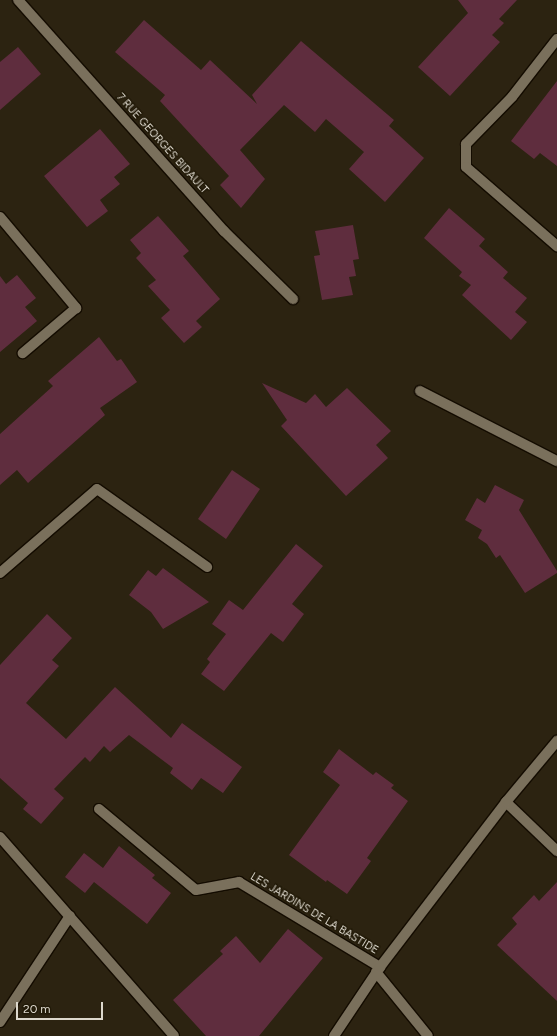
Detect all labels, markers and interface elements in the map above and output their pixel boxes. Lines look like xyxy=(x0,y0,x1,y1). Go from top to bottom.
street label: 7 RUE GEORGES BIDAULT xyxy=(113,91,211,197)
street label: LES JARDINS DE LA BASTIDE xyxy=(248,870,380,958)
scale bar xyxy=(18,994,105,1020)
text: 20 m xyxy=(23,1002,51,1016)

